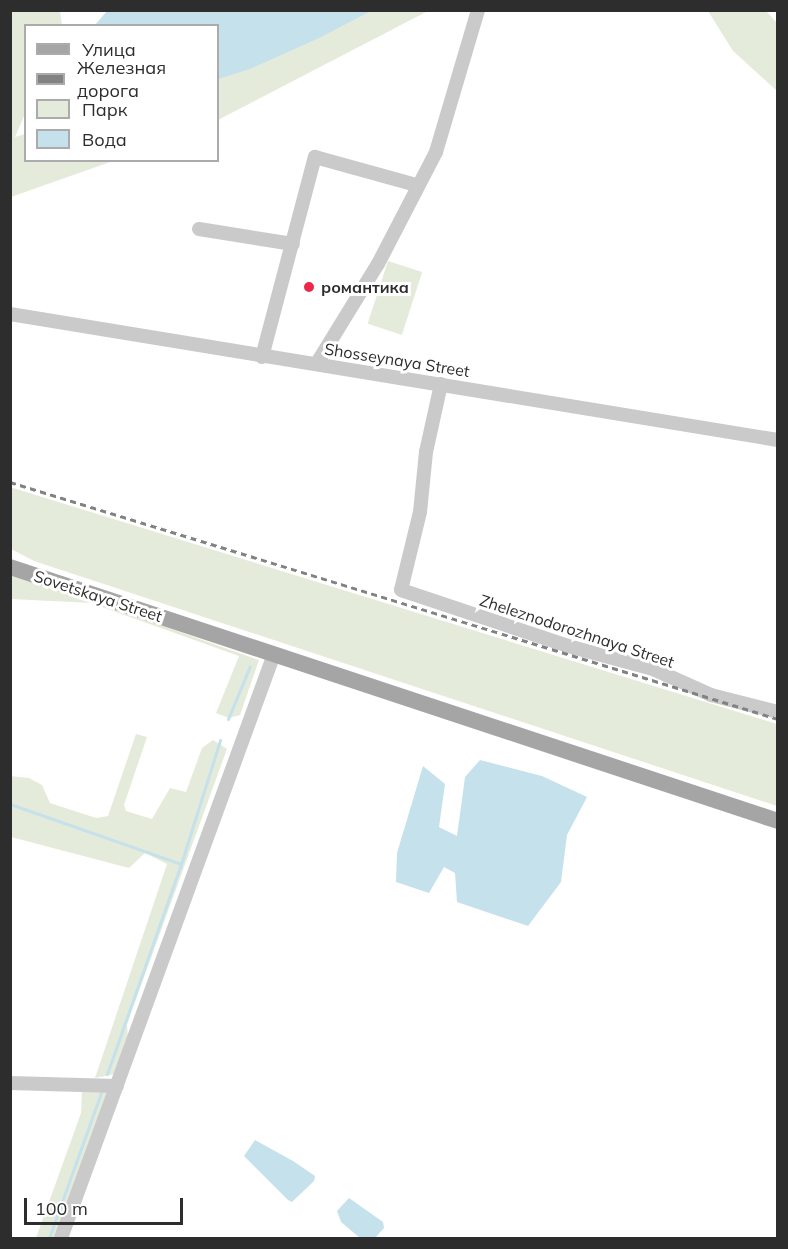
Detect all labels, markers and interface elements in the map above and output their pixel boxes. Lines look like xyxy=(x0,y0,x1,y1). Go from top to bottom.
legend xyxy=(24,24,219,162)
text: Улица xyxy=(82,38,136,61)
text: Железная дорога xyxy=(77,56,166,102)
text: Парк xyxy=(82,98,127,121)
text: Вода xyxy=(82,128,127,151)
place label: романтика xyxy=(321,277,409,297)
marker: романтика xyxy=(302,280,316,294)
street label: Shosseynaya Street xyxy=(323,339,471,381)
street label: Sovetskaya Street xyxy=(31,566,165,626)
street label: Zheleznodorozhnaya Street xyxy=(477,590,677,672)
scale bar xyxy=(27,1186,186,1224)
text: 100 m xyxy=(35,1197,88,1220)

